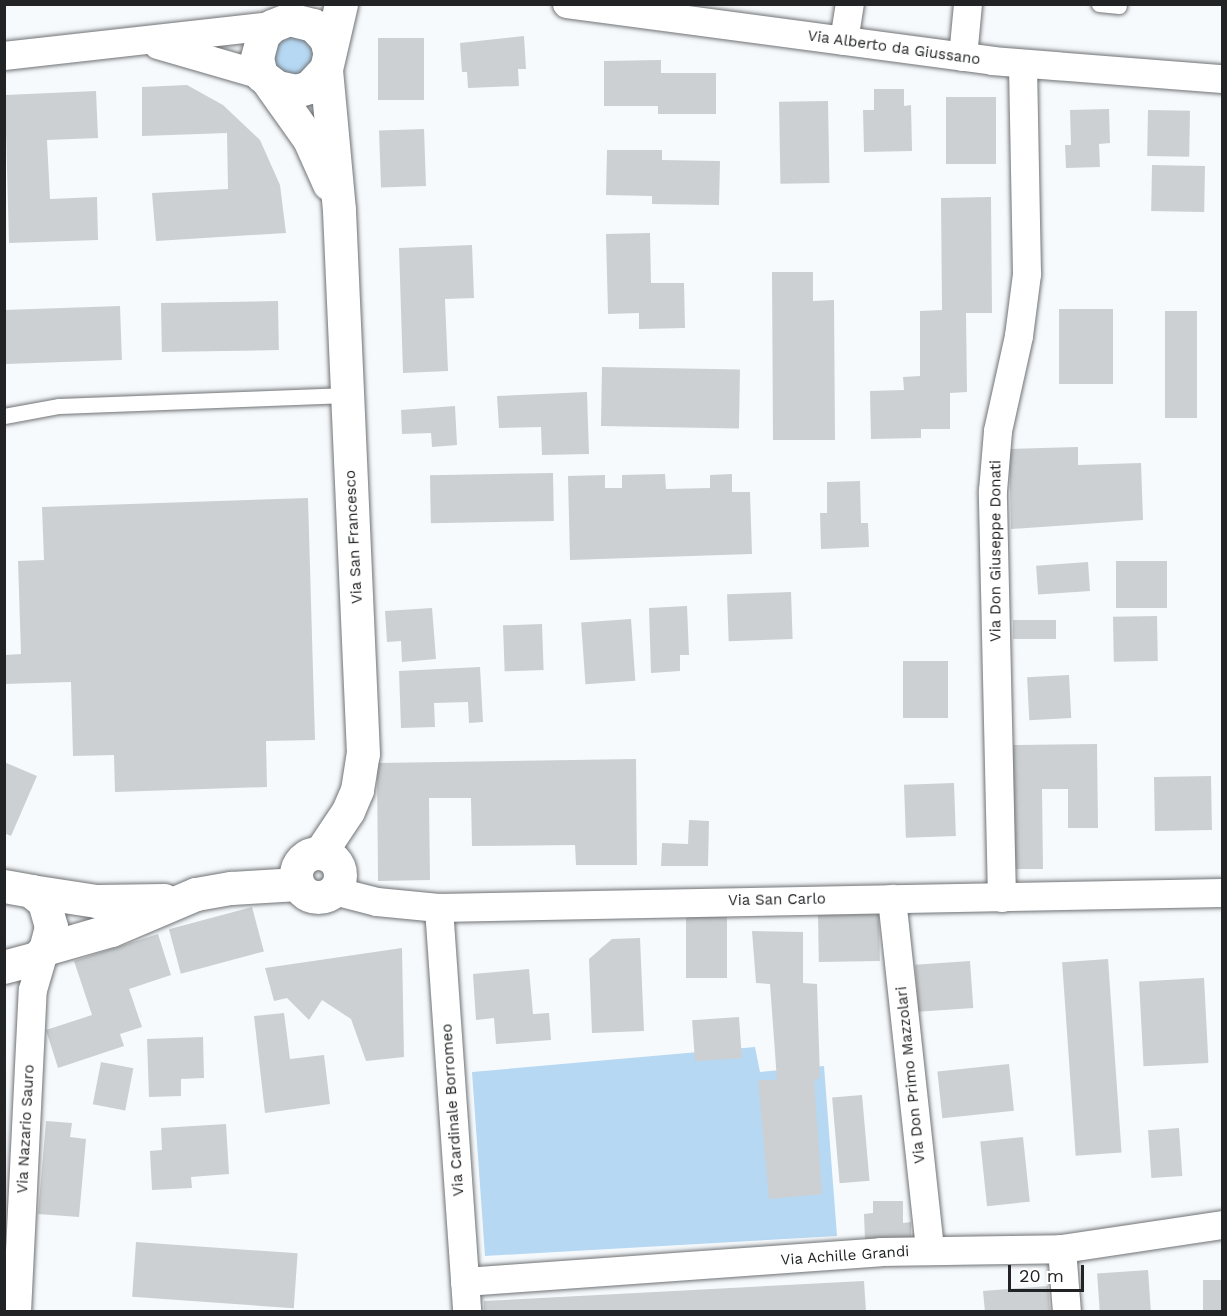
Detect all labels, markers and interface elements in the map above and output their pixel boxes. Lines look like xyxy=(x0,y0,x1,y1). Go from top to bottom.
street label: Via Alberto da Giussano xyxy=(806,27,982,69)
street label: Via Don Giuseppe Donati xyxy=(987,460,1005,642)
street label: Via San Francesco xyxy=(341,469,367,605)
street label: Via San Carlo xyxy=(728,890,826,910)
street label: Via Don Primo Mazzolari xyxy=(893,985,929,1165)
street label: Via Cardinale Borromeo xyxy=(438,1023,468,1197)
street label: Via Nazario Sauro xyxy=(14,1064,38,1194)
street label: Via Achille Grandi xyxy=(780,1243,910,1269)
scale bar xyxy=(1011,1253,1088,1291)
text: 20 m xyxy=(1019,1265,1064,1286)

